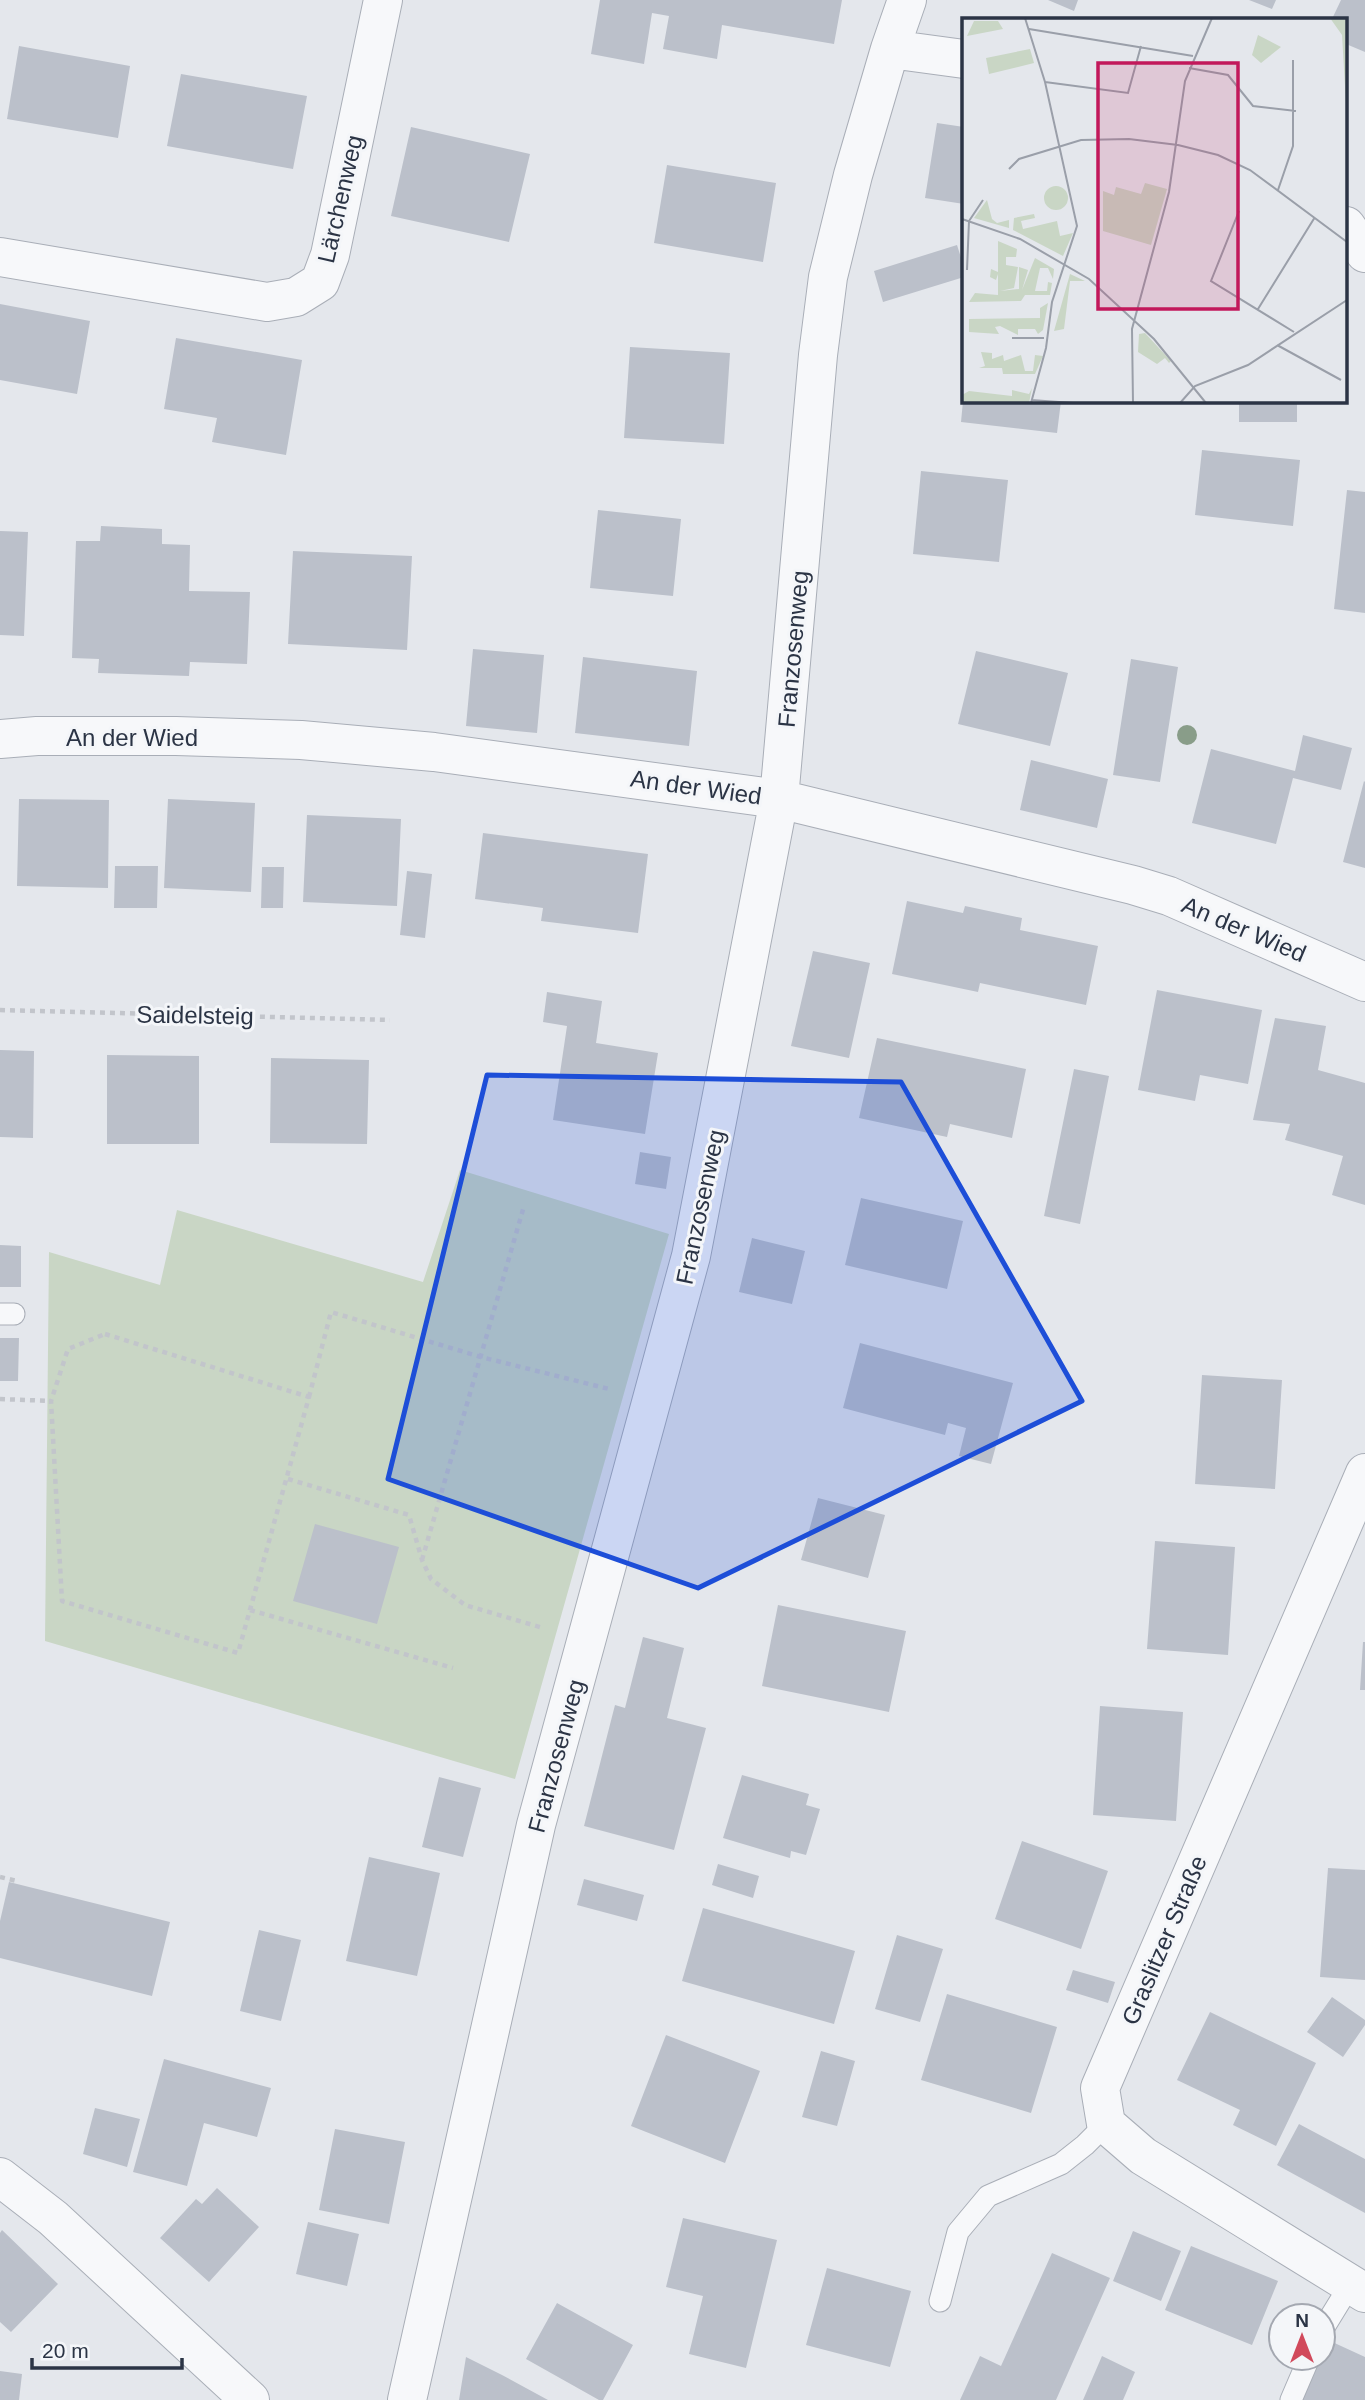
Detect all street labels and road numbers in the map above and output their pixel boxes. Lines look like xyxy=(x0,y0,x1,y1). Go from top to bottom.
street label: Lärchenweg xyxy=(312,132,368,266)
street label: Franzosenweg xyxy=(773,569,813,729)
street label: An der Wied xyxy=(66,724,198,751)
street label: An der Wied xyxy=(629,764,763,810)
street label: An der Wied xyxy=(1178,891,1310,967)
street label: Saidelsteig xyxy=(136,1000,254,1030)
street label: Franzosenweg xyxy=(670,1127,730,1287)
street label: Franzosenweg xyxy=(523,1676,589,1836)
street label: Graslitzer Straße xyxy=(1116,1851,1212,2029)

